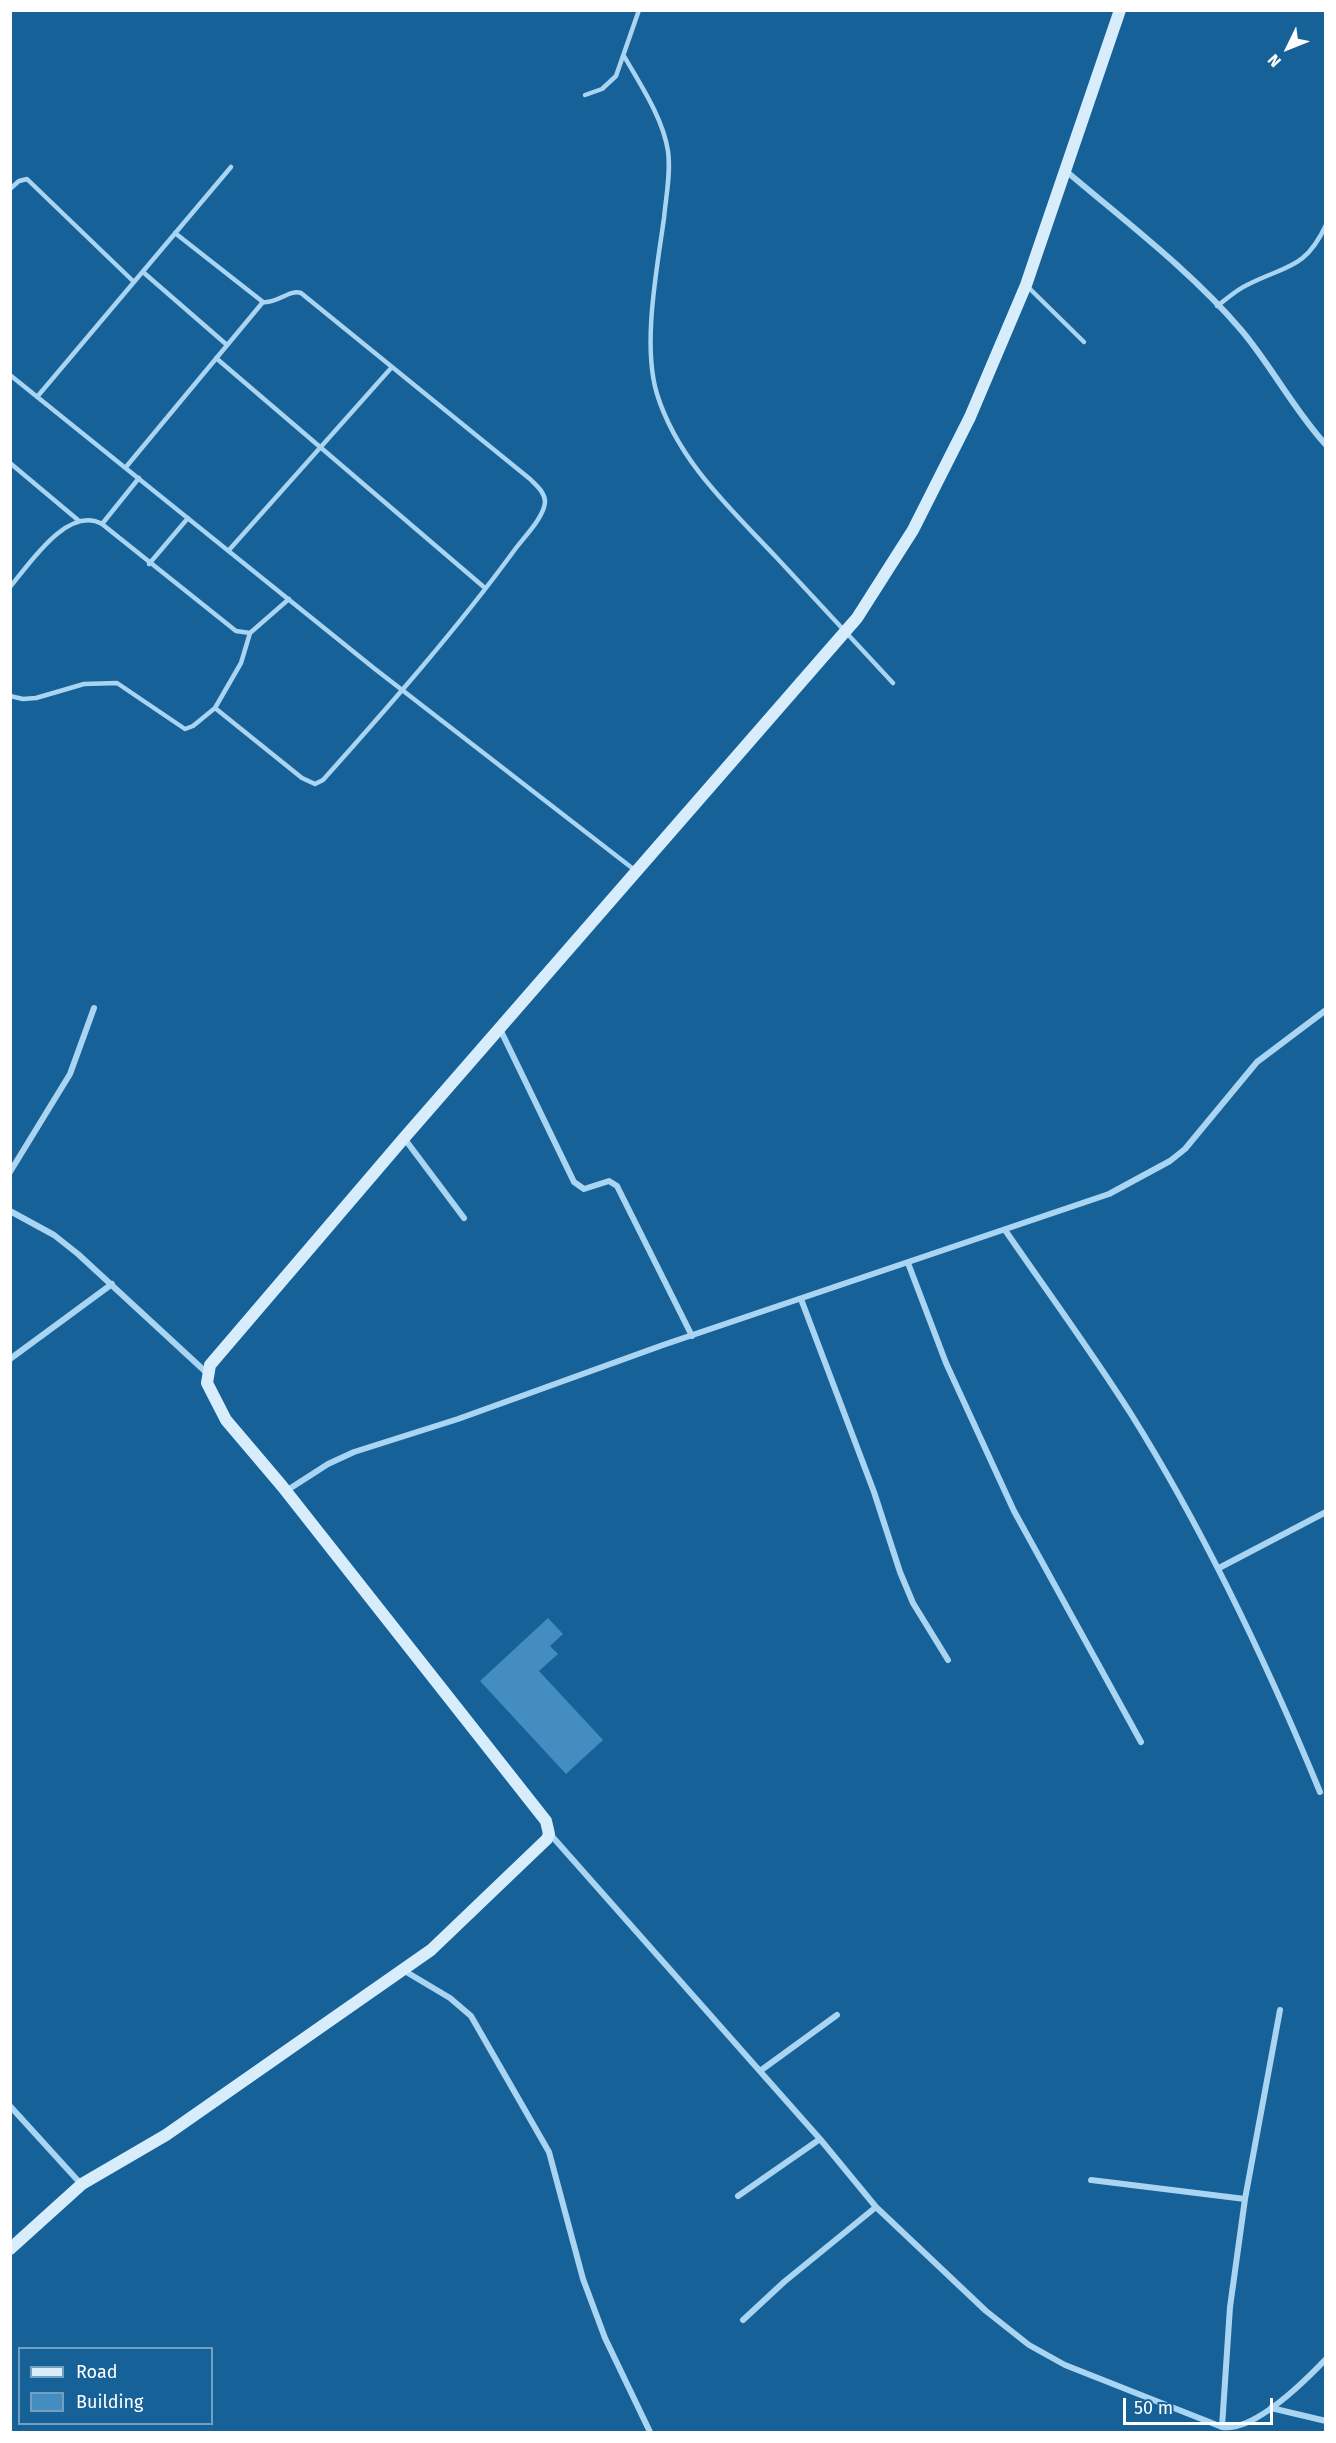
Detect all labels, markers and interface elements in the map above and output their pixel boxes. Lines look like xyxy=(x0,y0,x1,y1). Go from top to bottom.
north arrow xyxy=(1258,18,1318,78)
text: N xyxy=(1264,50,1285,71)
legend xyxy=(18,2347,213,2425)
text: Road xyxy=(76,2361,118,2383)
scale bar xyxy=(1126,2386,1276,2424)
text: Building xyxy=(76,2391,143,2413)
text: 50 m xyxy=(1134,2397,1173,2419)

